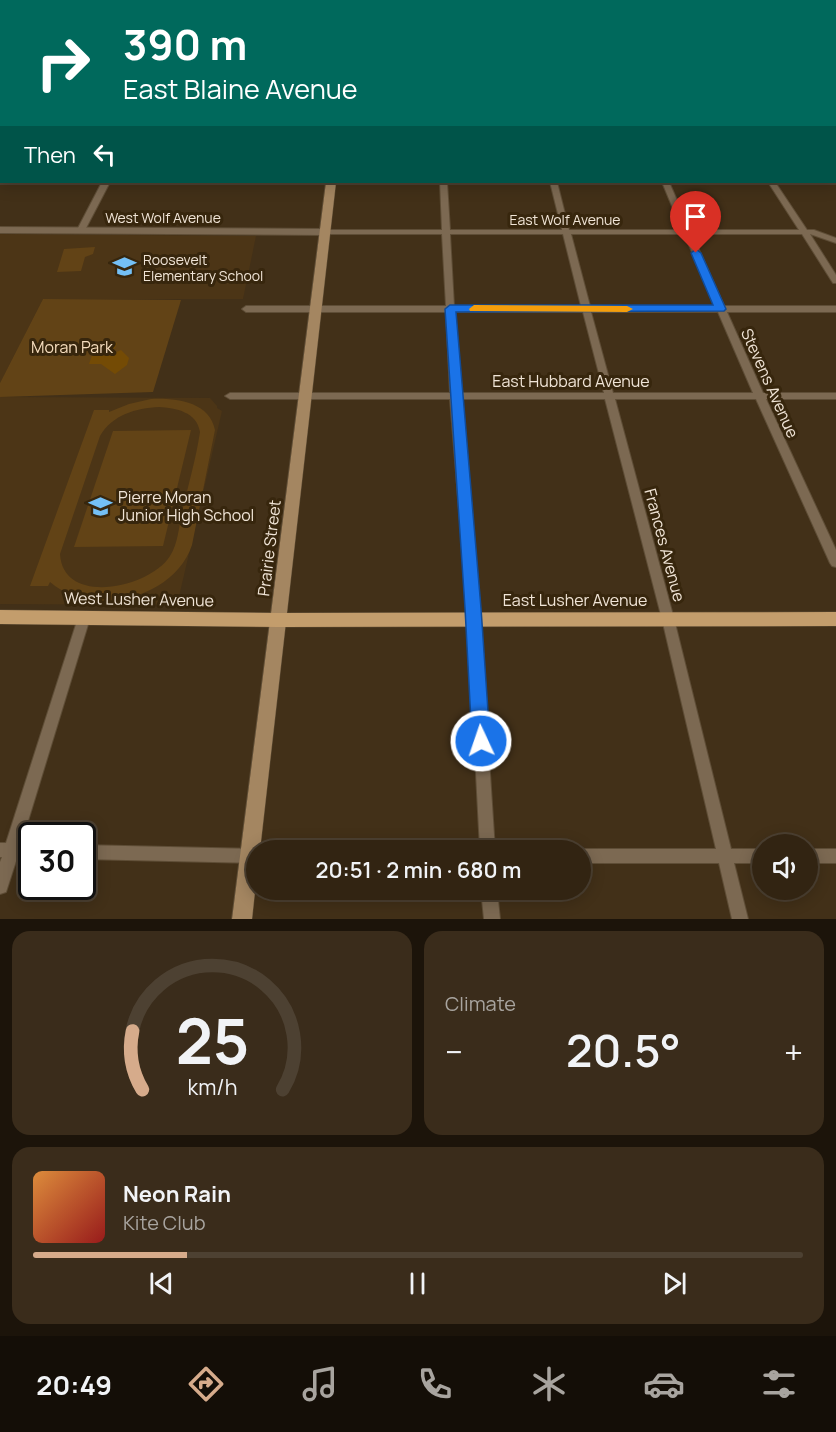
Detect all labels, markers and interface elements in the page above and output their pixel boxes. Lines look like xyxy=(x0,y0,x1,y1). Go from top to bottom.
text: 390 m xyxy=(123,15,247,73)
icon: right xyxy=(24,24,102,102)
text: East Blaine Avenue xyxy=(123,70,358,107)
icon: left xyxy=(88,138,121,171)
text: Then xyxy=(24,140,76,170)
pin xyxy=(670,191,721,253)
icon: arrive xyxy=(679,200,712,233)
street label: West Wolf Avenue xyxy=(105,208,221,227)
street label: East Wolf Avenue xyxy=(509,210,621,229)
place label: Roosevelt Elementary School xyxy=(143,250,263,285)
school or university icon: Roosevelt Elementary School xyxy=(112,254,138,280)
street label: Stevens Avenue xyxy=(736,325,804,441)
park label: Moran Park xyxy=(31,336,114,358)
street label: East Hubbard Avenue xyxy=(492,370,650,392)
place label: Pierre Moran Junior High School xyxy=(118,486,254,526)
street label: Frances Avenue xyxy=(639,486,691,604)
school or university icon: Pierre Moran Junior High School xyxy=(87,493,113,519)
street label: Prairie Street xyxy=(252,499,286,597)
street label: West Lusher Avenue xyxy=(64,587,214,611)
street label: East Lusher Avenue xyxy=(503,589,647,611)
position arrow xyxy=(449,709,513,773)
speed limit sign: 30 xyxy=(18,822,96,900)
map controls xyxy=(752,834,818,900)
button: sound xyxy=(752,834,818,900)
text: 20:51 · 2 min · 680 m xyxy=(315,855,522,885)
text: Climate xyxy=(445,990,516,1017)
text: 25 xyxy=(175,997,249,1083)
text: 20.5° xyxy=(566,1019,681,1081)
text: − xyxy=(445,1029,463,1074)
text: + xyxy=(784,1029,803,1074)
text: km/h xyxy=(187,1072,237,1101)
text: Neon Rain xyxy=(123,1179,231,1209)
text: Kite Club xyxy=(123,1209,206,1236)
icon: previous xyxy=(145,1267,178,1300)
icon: pause xyxy=(401,1267,434,1300)
icon: next xyxy=(658,1267,691,1300)
icon: directions xyxy=(185,1363,227,1405)
icon: music xyxy=(299,1363,341,1405)
icon: phone xyxy=(414,1363,456,1405)
icon: climate xyxy=(528,1363,570,1405)
icon: car xyxy=(643,1363,685,1405)
icon: filters xyxy=(758,1363,800,1405)
text: 20:49 xyxy=(36,1366,112,1403)

